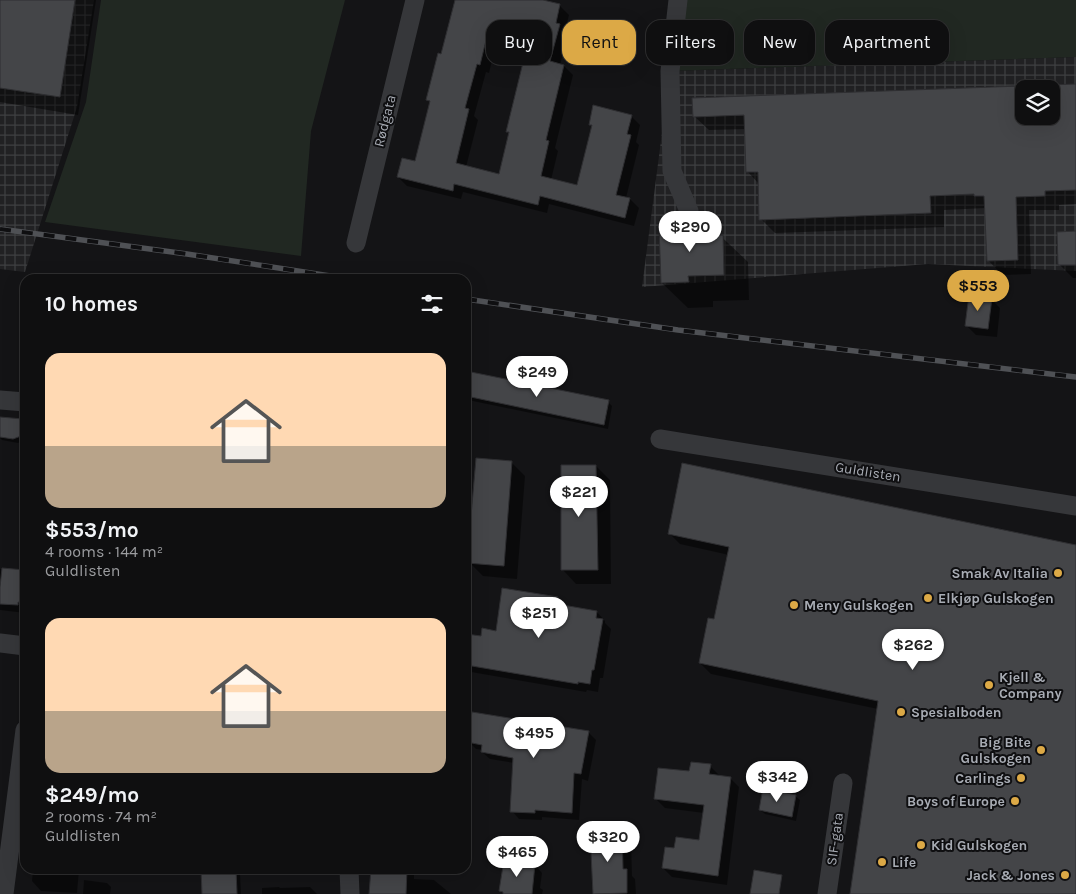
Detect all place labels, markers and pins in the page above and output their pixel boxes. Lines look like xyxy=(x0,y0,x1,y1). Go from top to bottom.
pin: $290 xyxy=(660,210,720,253)
pin: $553 xyxy=(948,270,1008,312)
pin: $249 xyxy=(507,356,567,398)
pin: $221 xyxy=(549,476,609,518)
place label: Smak Av Italia xyxy=(951,565,1048,582)
marker: Smak Av Italia xyxy=(1052,567,1064,579)
place label: Elkjøp Gulskogen xyxy=(938,590,1054,607)
marker: Elkjøp Gulskogen xyxy=(922,592,934,604)
pin: $251 xyxy=(509,596,569,639)
place label: Meny Gulskogen xyxy=(804,597,913,614)
marker: Meny Gulskogen xyxy=(788,599,800,611)
pin: $262 xyxy=(883,628,943,671)
place label: Kjell & Company xyxy=(999,669,1062,702)
marker: Kjell & Company xyxy=(983,679,995,691)
place label: Spesialboden xyxy=(911,704,1002,721)
marker: Spesialboden xyxy=(895,706,907,718)
pin: $495 xyxy=(504,716,564,759)
place label: Big Bite Gulskogen xyxy=(961,734,1031,767)
marker: Big Bite Gulskogen xyxy=(1035,744,1047,756)
pin: $342 xyxy=(747,760,807,803)
place label: Carlings xyxy=(955,770,1011,787)
marker: Carlings xyxy=(1015,772,1027,784)
place label: Boys of Europe xyxy=(907,793,1005,810)
marker: Boys of Europe xyxy=(1009,795,1021,807)
pin: $320 xyxy=(578,820,638,863)
pin: $465 xyxy=(487,836,547,878)
place label: Kid Gulskogen xyxy=(931,837,1027,854)
marker: Kid Gulskogen xyxy=(915,839,927,851)
place label: Life xyxy=(892,854,916,871)
marker: Life xyxy=(876,856,888,868)
place label: Jack & Jones xyxy=(967,867,1055,884)
marker: Jack & Jones xyxy=(1059,869,1071,881)

